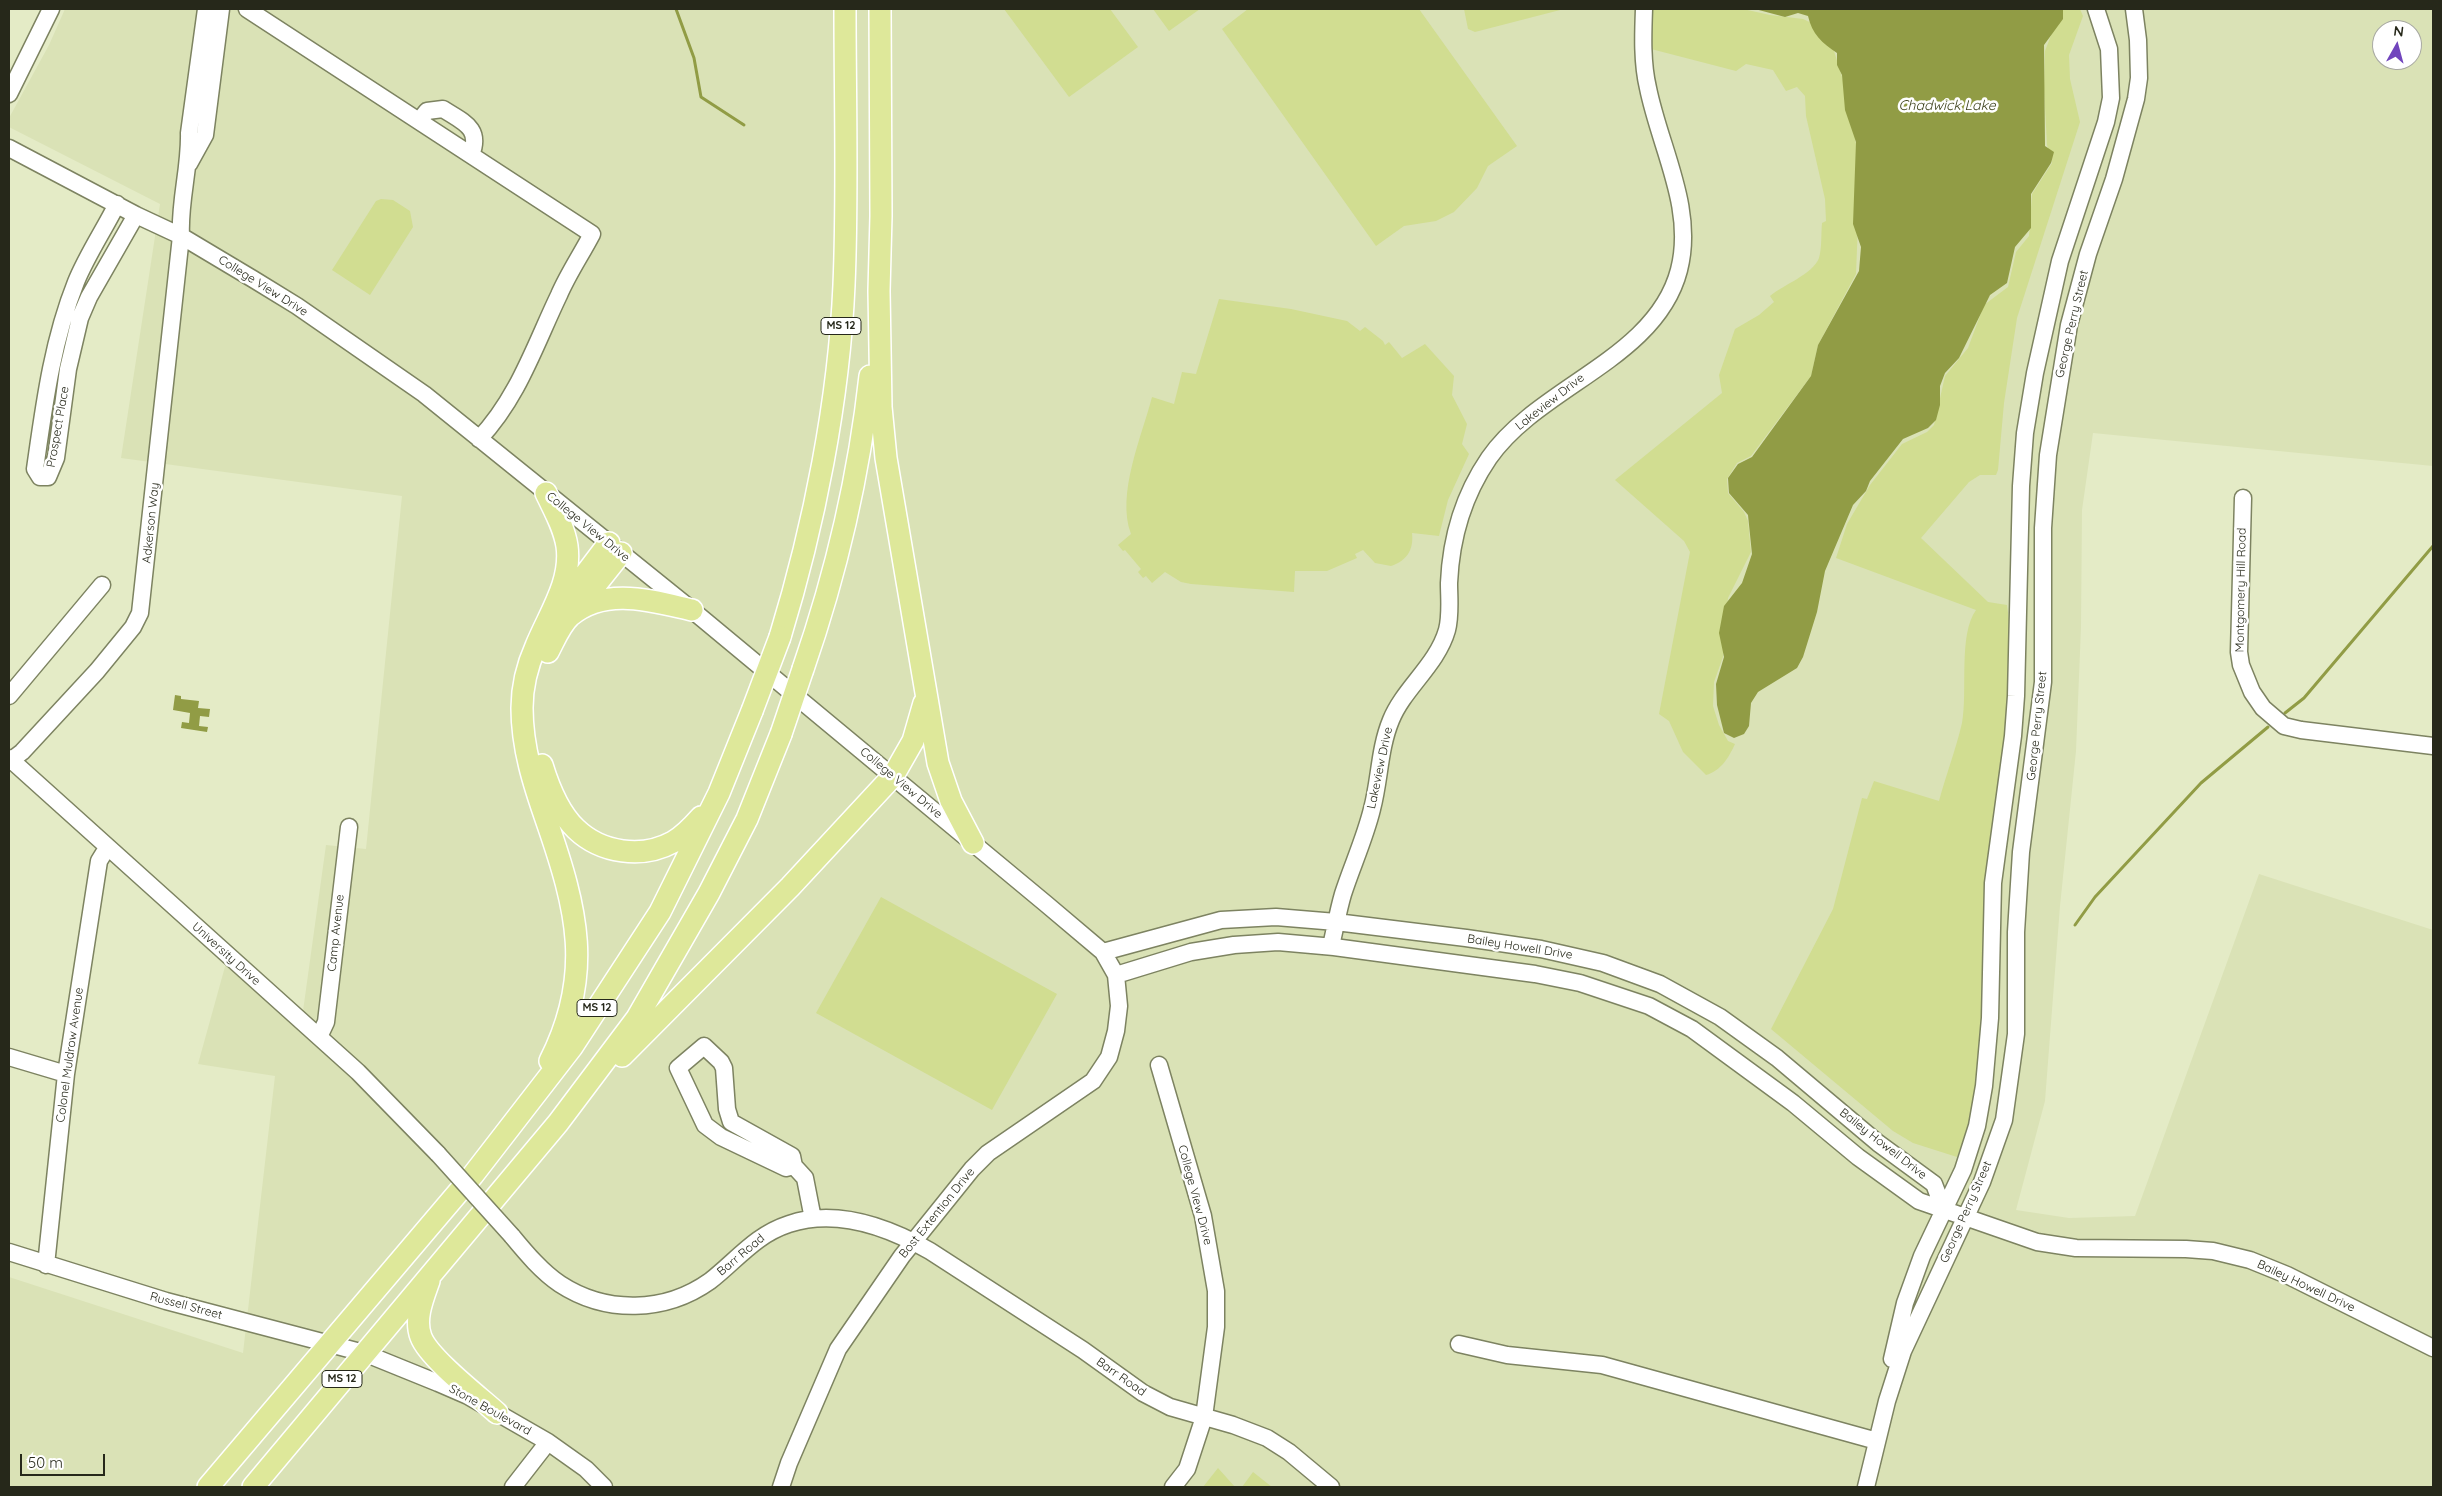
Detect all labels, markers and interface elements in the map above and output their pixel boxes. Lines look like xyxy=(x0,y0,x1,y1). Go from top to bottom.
north arrow xyxy=(2372,20,2422,70)
text: N xyxy=(2392,22,2405,41)
water label: Chadwick Lake xyxy=(1898,98,1996,114)
street label: College View Drive xyxy=(216,253,310,319)
street label: George Perry Street xyxy=(2053,269,2091,379)
road number: MS 12 xyxy=(821,318,861,334)
street label: Lakeview Drive xyxy=(1513,371,1587,433)
street label: Prospect Place xyxy=(44,385,72,469)
street label: Adkerson Way xyxy=(140,482,162,564)
street label: College View Drive xyxy=(543,489,633,565)
street label: Montgomery Hill Road xyxy=(2233,527,2249,653)
street label: George Perry Street xyxy=(2024,671,2050,781)
street label: Lakeview Drive xyxy=(1364,726,1396,810)
street label: College View Drive xyxy=(857,744,945,822)
street label: Camp Avenue xyxy=(325,894,347,972)
street label: University Drive xyxy=(189,920,263,988)
street label: Bailey Howell Drive xyxy=(1466,932,1574,962)
street label: Colonel Muldrow Avenue xyxy=(53,986,87,1124)
road number: MS 12 xyxy=(577,1000,617,1016)
street label: Bailey Howell Drive xyxy=(1837,1106,1929,1182)
street label: College View Drive xyxy=(1175,1143,1215,1247)
street label: George Perry Street xyxy=(1937,1159,1995,1265)
street label: Bost Extention Drive xyxy=(896,1165,978,1261)
street label: Barr Road xyxy=(714,1231,768,1279)
street label: Bailey Howell Drive xyxy=(2255,1257,2357,1315)
street label: Russell Street xyxy=(148,1289,224,1323)
street label: Barr Road xyxy=(1093,1355,1149,1399)
road number: MS 12 xyxy=(322,1370,362,1388)
street label: Stone Boulevard xyxy=(447,1382,533,1438)
scale bar xyxy=(22,1444,108,1476)
text: 50 m xyxy=(28,1453,63,1472)

